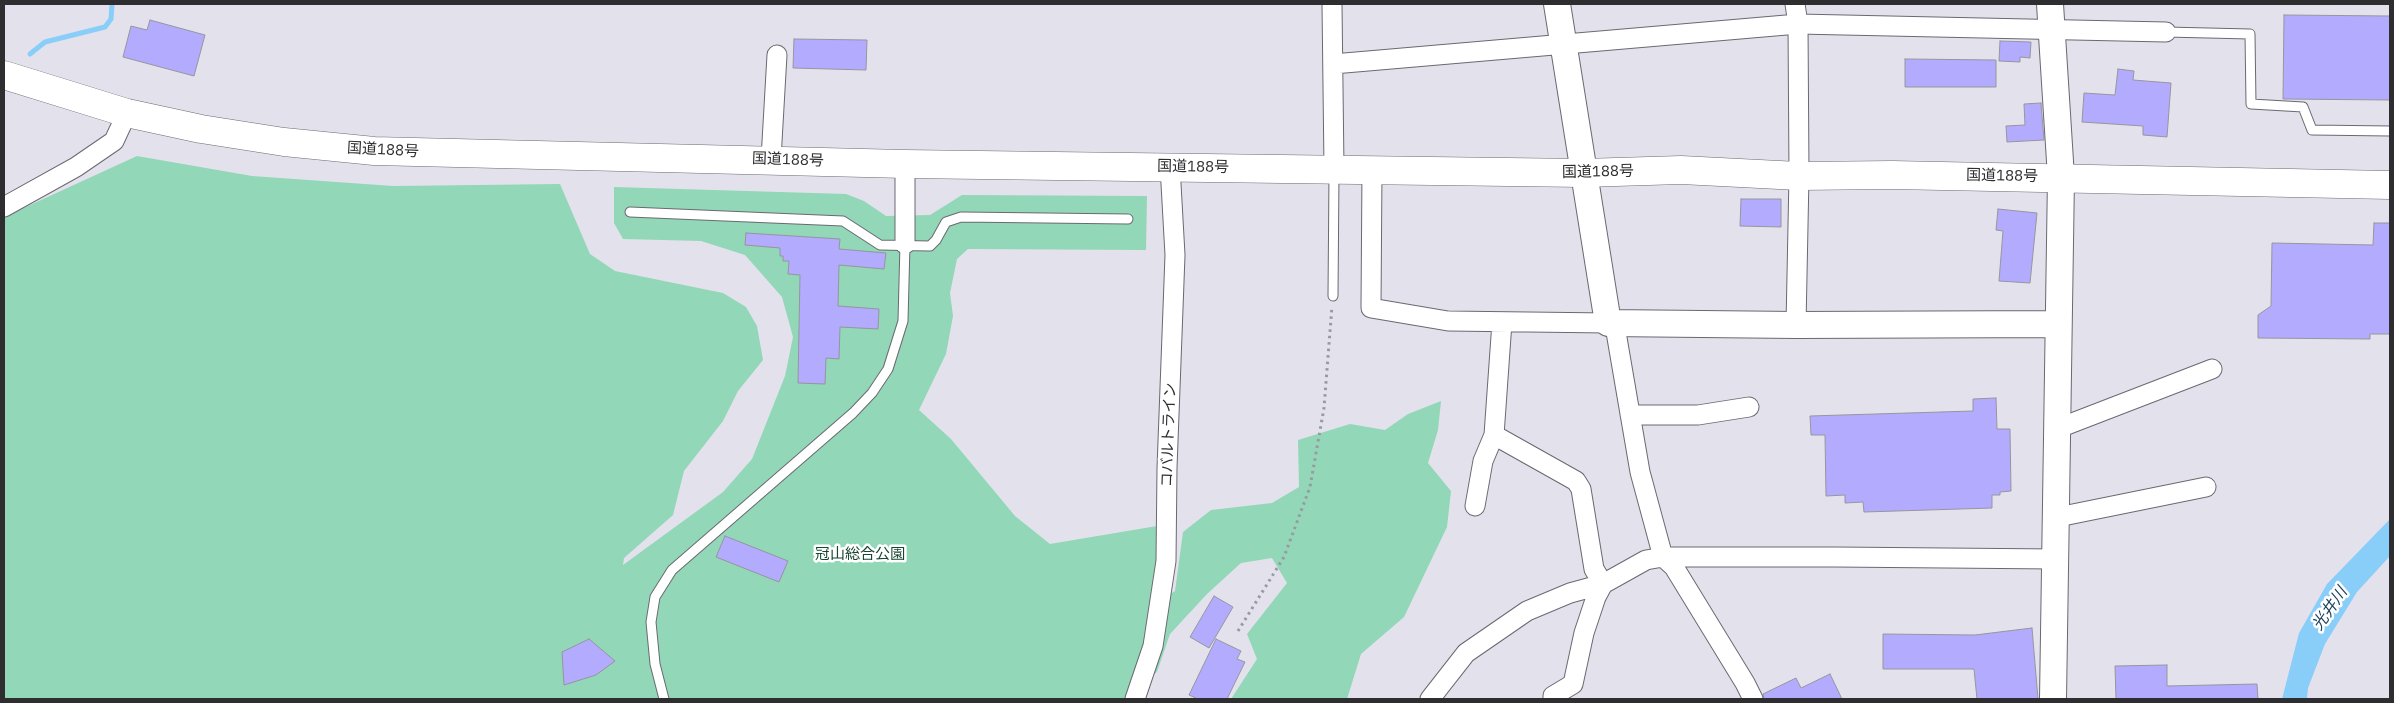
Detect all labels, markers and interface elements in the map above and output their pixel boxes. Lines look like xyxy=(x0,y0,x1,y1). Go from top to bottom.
street label: 国道188号 xyxy=(347,139,419,161)
street label: 国道188号 xyxy=(752,150,824,170)
street label: 国道188号 xyxy=(1157,157,1229,177)
street label: 国道188号 xyxy=(1562,162,1634,182)
street label: 国道188号 xyxy=(1966,166,2038,186)
street label: コバルトライン xyxy=(1158,382,1180,488)
park label: 冠山総合公園 xyxy=(815,546,905,564)
water label: 光井川 xyxy=(2308,584,2352,634)

